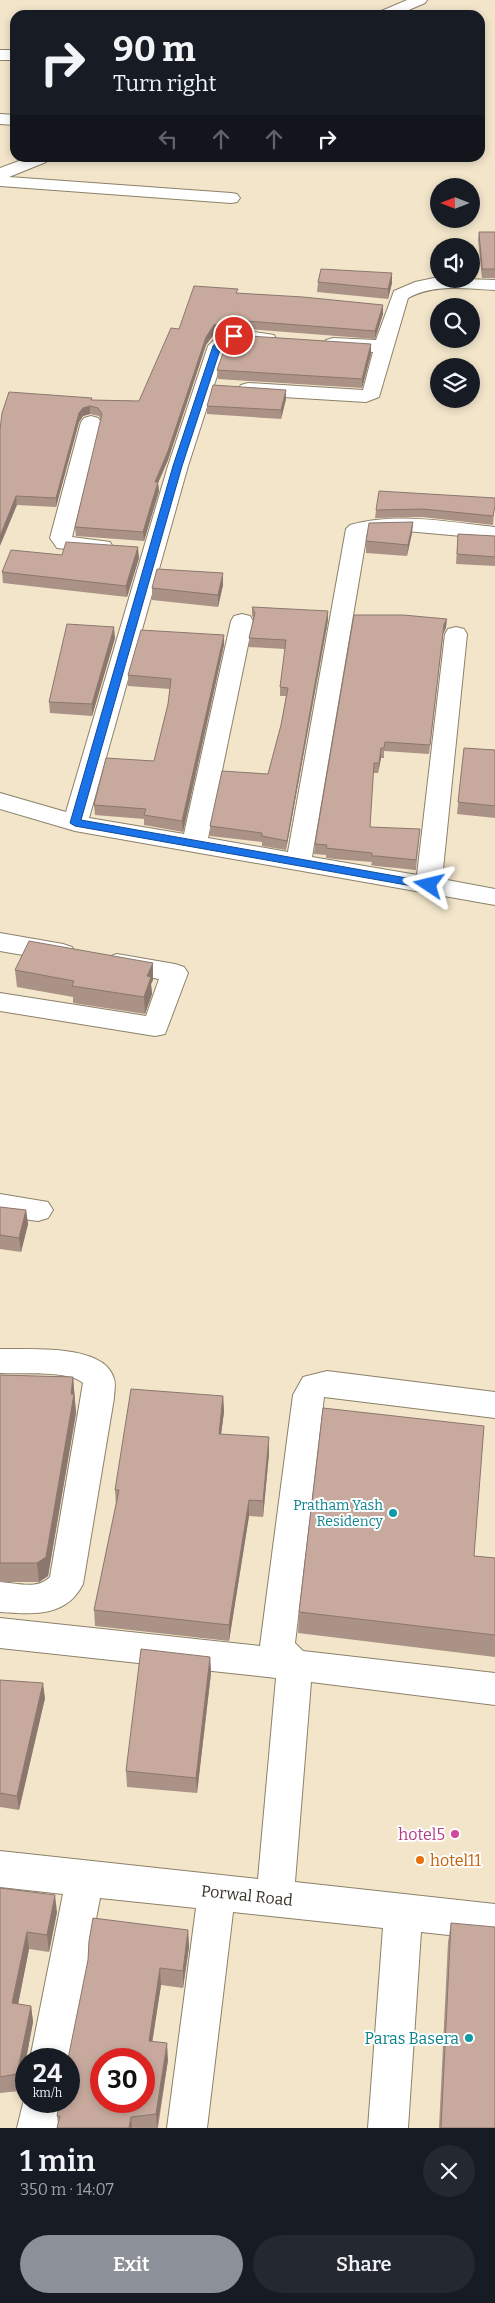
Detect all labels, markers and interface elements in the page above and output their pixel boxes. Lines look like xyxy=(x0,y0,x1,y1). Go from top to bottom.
text: 90 m xyxy=(113,28,196,70)
icon: right xyxy=(30,30,95,95)
text: Turn right xyxy=(113,70,216,97)
icon: left xyxy=(154,125,182,153)
icon: ahead xyxy=(207,125,235,153)
icon: ahead xyxy=(260,125,288,153)
icon: right xyxy=(313,125,341,153)
north arrow xyxy=(430,178,480,228)
map controls xyxy=(430,178,480,408)
button: sound xyxy=(430,238,480,288)
button: search xyxy=(430,298,480,348)
pin xyxy=(213,315,255,357)
icon: arrive xyxy=(220,322,248,350)
button: layers xyxy=(430,358,480,408)
position arrow xyxy=(402,858,454,910)
place label: Pratham Yash Residency xyxy=(293,1497,384,1530)
marker: Pratham Yash Residency xyxy=(387,1507,399,1519)
place label: hotel5 xyxy=(398,1825,445,1844)
marker: hotel5 xyxy=(449,1828,461,1840)
place label: hotel11 xyxy=(430,1851,482,1870)
marker: hotel11 xyxy=(414,1854,426,1866)
street label: Porwal Road xyxy=(200,1881,294,1910)
place label: Paras Basera xyxy=(365,2029,459,2048)
marker: Paras Basera xyxy=(463,2032,475,2044)
speed limit sign: 30 xyxy=(90,2048,155,2113)
text: 24 xyxy=(33,2059,62,2089)
text: km/h xyxy=(33,2086,62,2100)
text: 1 min xyxy=(20,2143,95,2179)
button: close xyxy=(423,2145,475,2197)
text: 350 m · 14:07 xyxy=(20,2180,114,2199)
button: Exit xyxy=(20,2235,243,2293)
button: Share xyxy=(253,2235,475,2293)

